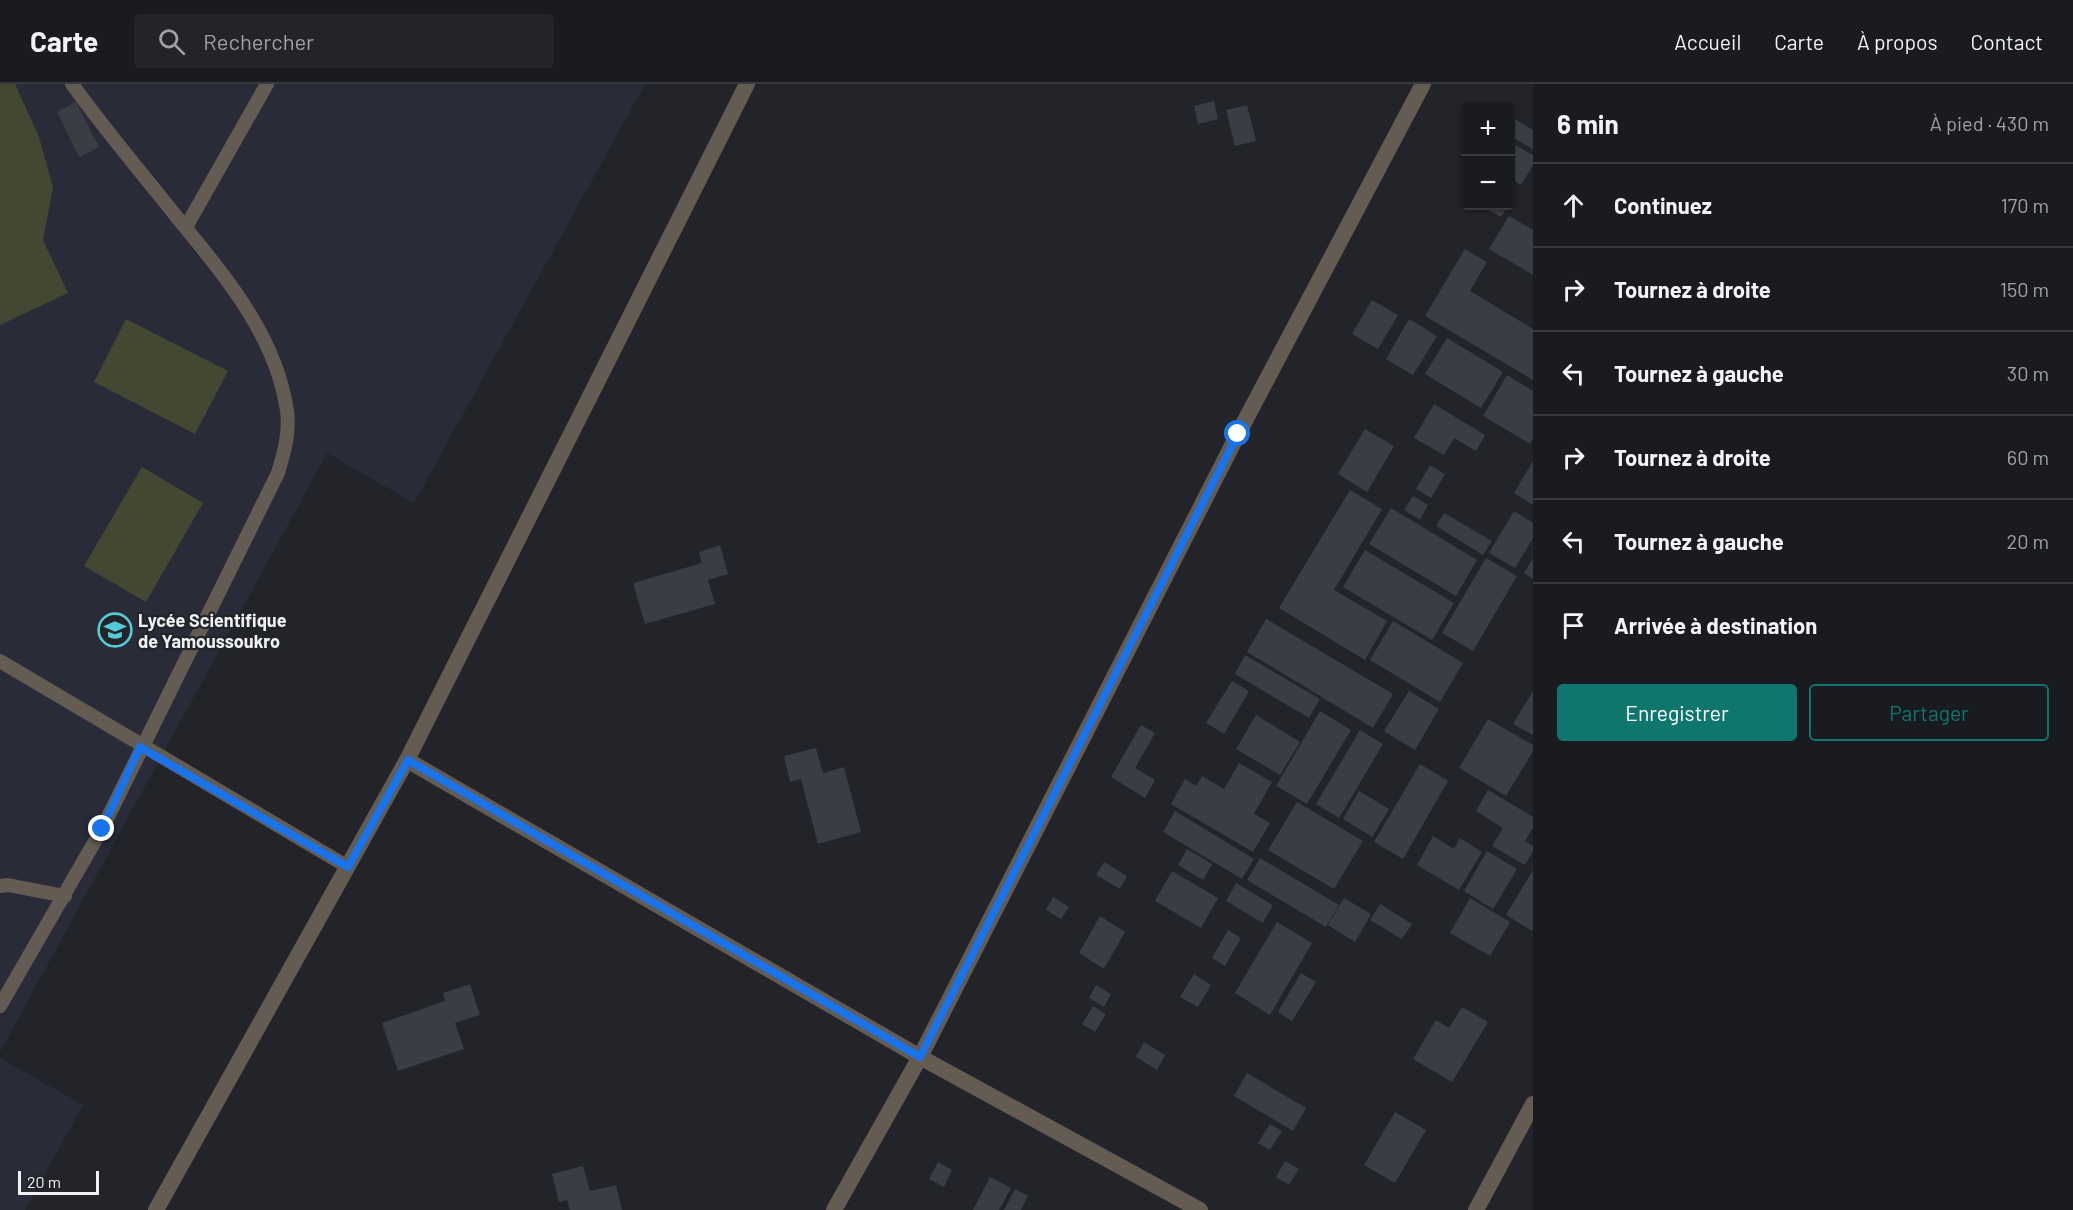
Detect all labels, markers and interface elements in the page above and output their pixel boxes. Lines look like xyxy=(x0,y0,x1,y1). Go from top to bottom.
search box xyxy=(134,14,554,68)
text: Carte xyxy=(30,24,98,58)
icon: search xyxy=(155,25,188,58)
text: Rechercher xyxy=(203,28,314,54)
text: Accueil xyxy=(1674,29,1741,54)
text: Carte xyxy=(1774,29,1824,54)
text: À propos xyxy=(1857,29,1938,54)
text: Contact xyxy=(1971,29,2043,54)
map controls xyxy=(1461,102,1515,210)
button: + xyxy=(1461,102,1515,156)
text: 6 min xyxy=(1557,108,1619,139)
text: À pied · 430 m xyxy=(1930,111,2049,135)
button: − xyxy=(1461,156,1515,210)
icon: ahead xyxy=(1557,189,1590,222)
text: Continuez xyxy=(1614,192,1712,218)
text: 170 m xyxy=(2001,193,2049,217)
icon: right xyxy=(1557,273,1590,306)
text: Tournez à droite xyxy=(1614,276,1771,302)
text: 150 m xyxy=(2000,277,2049,301)
icon: left xyxy=(1557,357,1590,390)
text: Tournez à gauche xyxy=(1614,360,1784,386)
text: 30 m xyxy=(2007,361,2049,385)
route start xyxy=(1224,420,1250,446)
icon: right xyxy=(1557,441,1590,474)
text: Tournez à droite xyxy=(1614,444,1771,470)
text: 60 m xyxy=(2007,445,2049,469)
icon: left xyxy=(1557,525,1590,558)
text: Tournez à gauche xyxy=(1614,528,1784,554)
text: 20 m xyxy=(2006,529,2049,553)
place label: Lycée Scientifique de Yamoussoukro xyxy=(138,609,287,652)
icon: arrive xyxy=(1557,609,1590,642)
school or university icon: Lycée Scientifique de Yamoussoukro xyxy=(97,612,133,648)
text: Arrivée à destination xyxy=(1614,612,1817,638)
button: Enregistrer xyxy=(1557,684,1797,741)
button: Partager xyxy=(1809,684,2049,741)
route end xyxy=(88,815,114,841)
scale bar xyxy=(18,1168,99,1196)
text: 20 m xyxy=(27,1172,61,1191)

